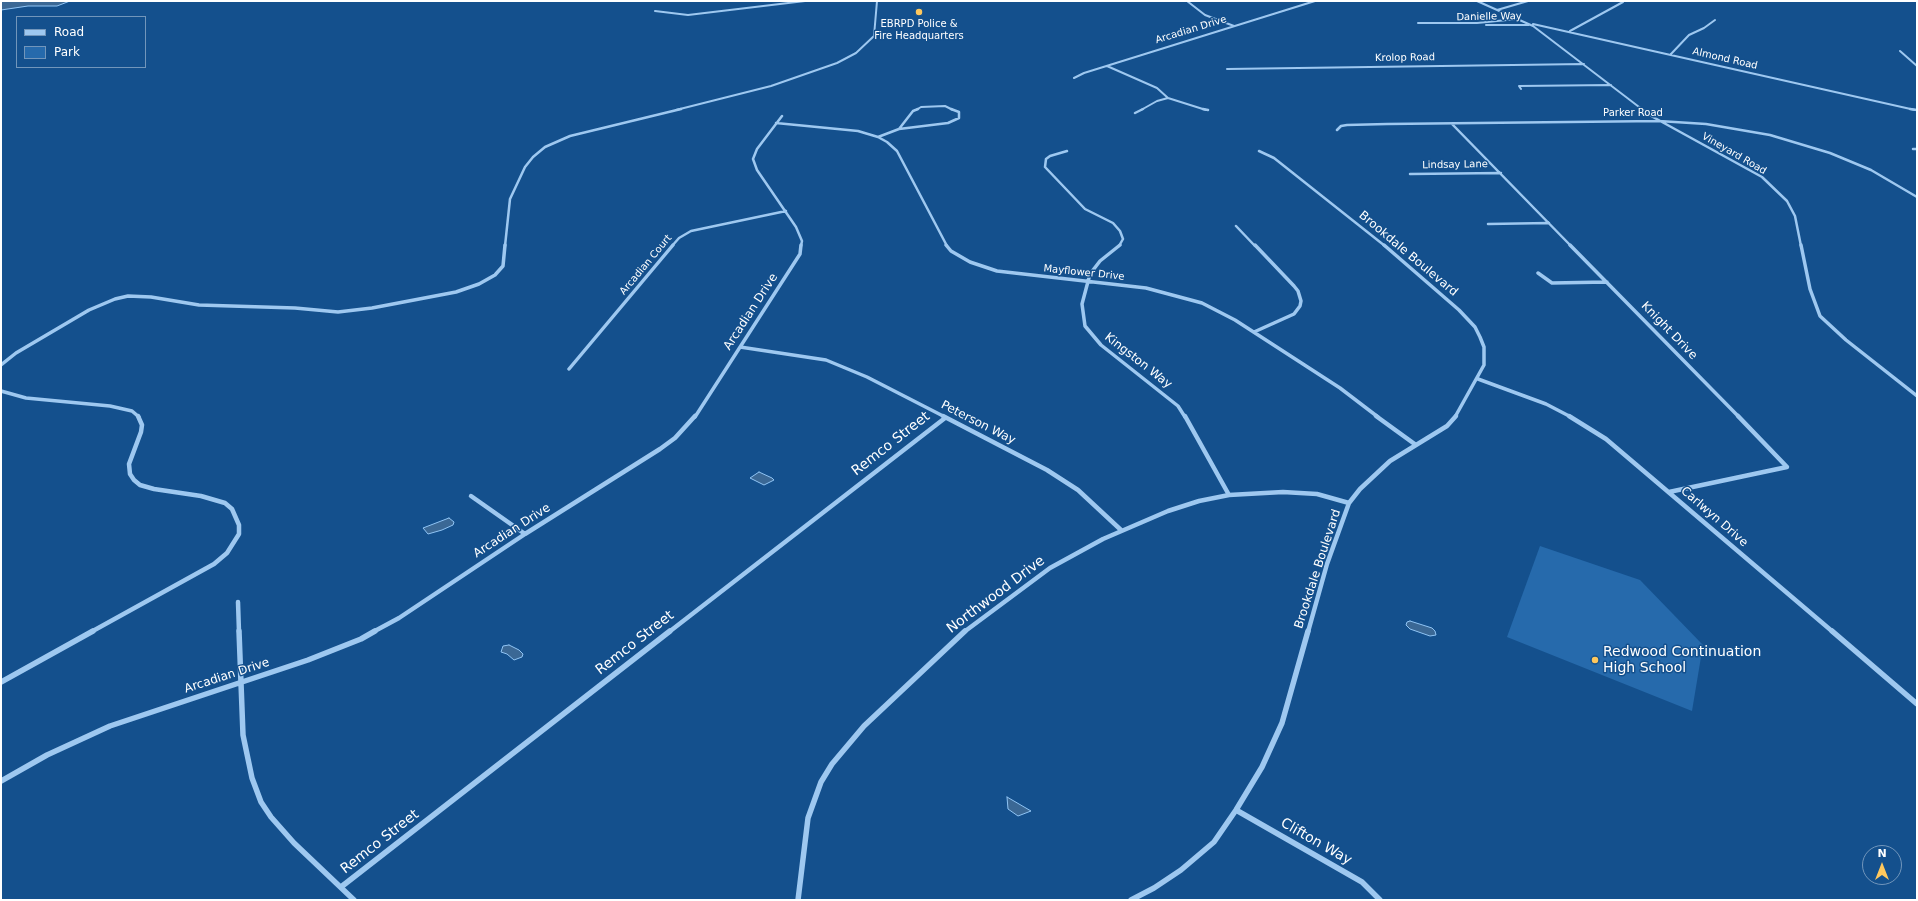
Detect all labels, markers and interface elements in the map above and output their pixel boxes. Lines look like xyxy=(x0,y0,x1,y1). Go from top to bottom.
marker: EBRPD Police & Fire Headquarters xyxy=(914,7,924,17)
street label: Danielle Way xyxy=(1456,10,1522,24)
street label: Arcadian Drive xyxy=(1154,13,1228,47)
legend xyxy=(16,16,146,68)
place label: EBRPD Police & Fire Headquarters xyxy=(874,18,964,42)
text: Road xyxy=(54,25,84,39)
text: Park xyxy=(54,45,80,59)
street label: Almond Road xyxy=(1691,46,1759,72)
street label: Krolop Road xyxy=(1375,51,1435,65)
street label: Parker Road xyxy=(1603,107,1663,119)
street label: Vineyard Road xyxy=(1700,131,1768,177)
street label: Lindsay Lane xyxy=(1422,158,1488,172)
street label: Brookdale Boulevard xyxy=(1356,208,1460,300)
street label: Arcadian Court xyxy=(617,233,675,297)
street label: Mayflower Drive xyxy=(1043,263,1125,283)
street label: Arcadian Drive xyxy=(721,271,781,353)
street label: Knight Drive xyxy=(1638,299,1700,363)
street label: Kingston Way xyxy=(1101,330,1175,392)
street label: Peterson Way xyxy=(938,398,1018,448)
street label: Remco Street xyxy=(849,408,933,480)
street label: Carlwyn Drive xyxy=(1677,484,1751,550)
street label: Arcadian Drive xyxy=(471,501,553,561)
street label: Brookdale Boulevard xyxy=(1292,507,1344,631)
street label: Northwood Drive xyxy=(944,553,1048,637)
street label: Remco Street xyxy=(593,607,677,679)
place label: Redwood Continuation High School xyxy=(1603,644,1761,676)
street label: Arcadian Drive xyxy=(183,655,271,697)
marker: Redwood Continuation High School xyxy=(1590,655,1600,665)
street label: Remco Street xyxy=(338,806,422,878)
street label: Clifton Way xyxy=(1277,815,1355,869)
north arrow xyxy=(1862,845,1902,885)
text: N xyxy=(1877,847,1887,860)

